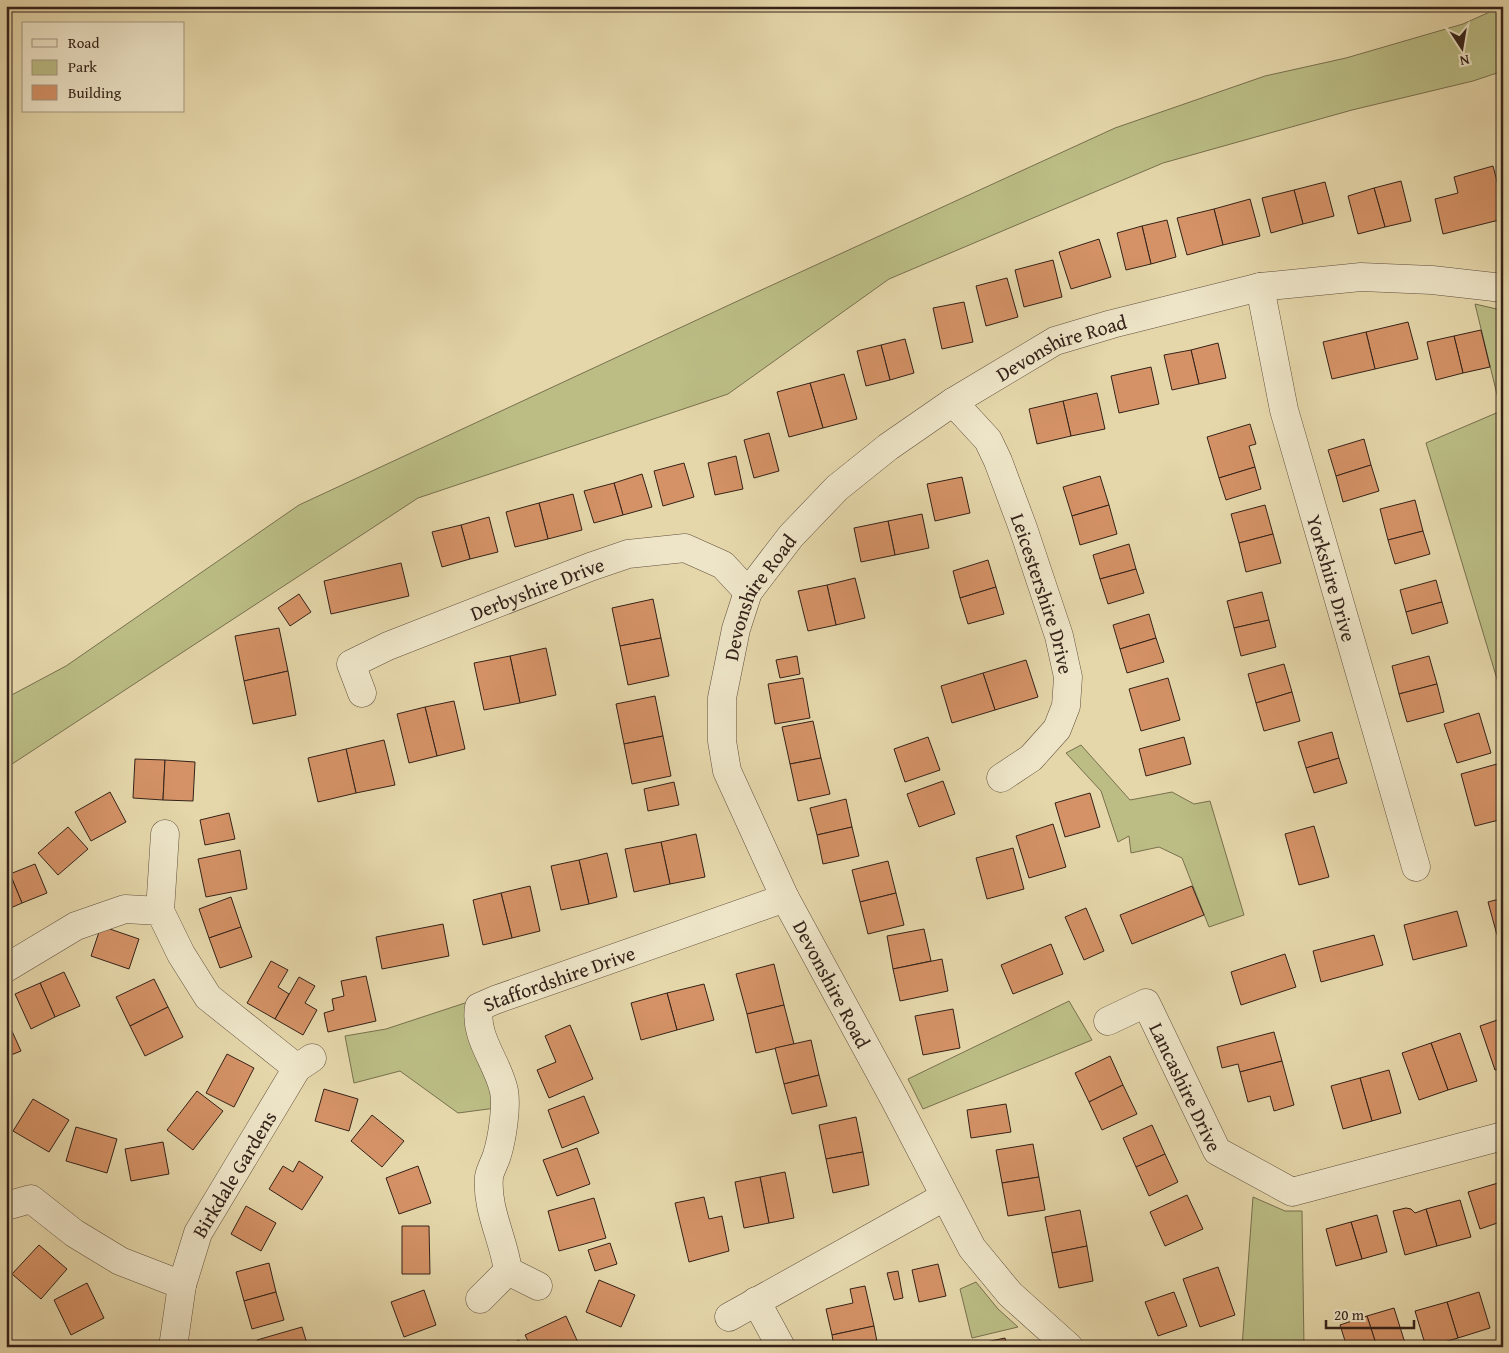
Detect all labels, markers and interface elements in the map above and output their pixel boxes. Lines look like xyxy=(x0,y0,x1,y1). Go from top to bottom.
legend xyxy=(22,22,185,112)
north arrow xyxy=(1436,22,1486,72)
text: Road xyxy=(68,32,99,53)
text: N xyxy=(1457,50,1471,72)
text: Park xyxy=(68,56,97,77)
text: Building xyxy=(68,82,122,103)
street label: Devonshire Road xyxy=(990,306,1130,388)
street label: Leicestershire Drive xyxy=(1004,509,1081,677)
street label: Yorkshire Drive xyxy=(1300,511,1365,645)
street label: Devonshire Road xyxy=(715,527,803,663)
street label: Derbyshire Drive xyxy=(466,549,608,627)
street label: Devonshire Road xyxy=(786,915,878,1053)
street label: Staffordshire Drive xyxy=(478,937,639,1018)
street label: Lancashire Drive xyxy=(1143,1017,1230,1156)
street label: Birkdale Gardens xyxy=(184,1105,283,1243)
scale bar xyxy=(1326,1298,1414,1330)
text: 20 m xyxy=(1334,1304,1365,1325)

